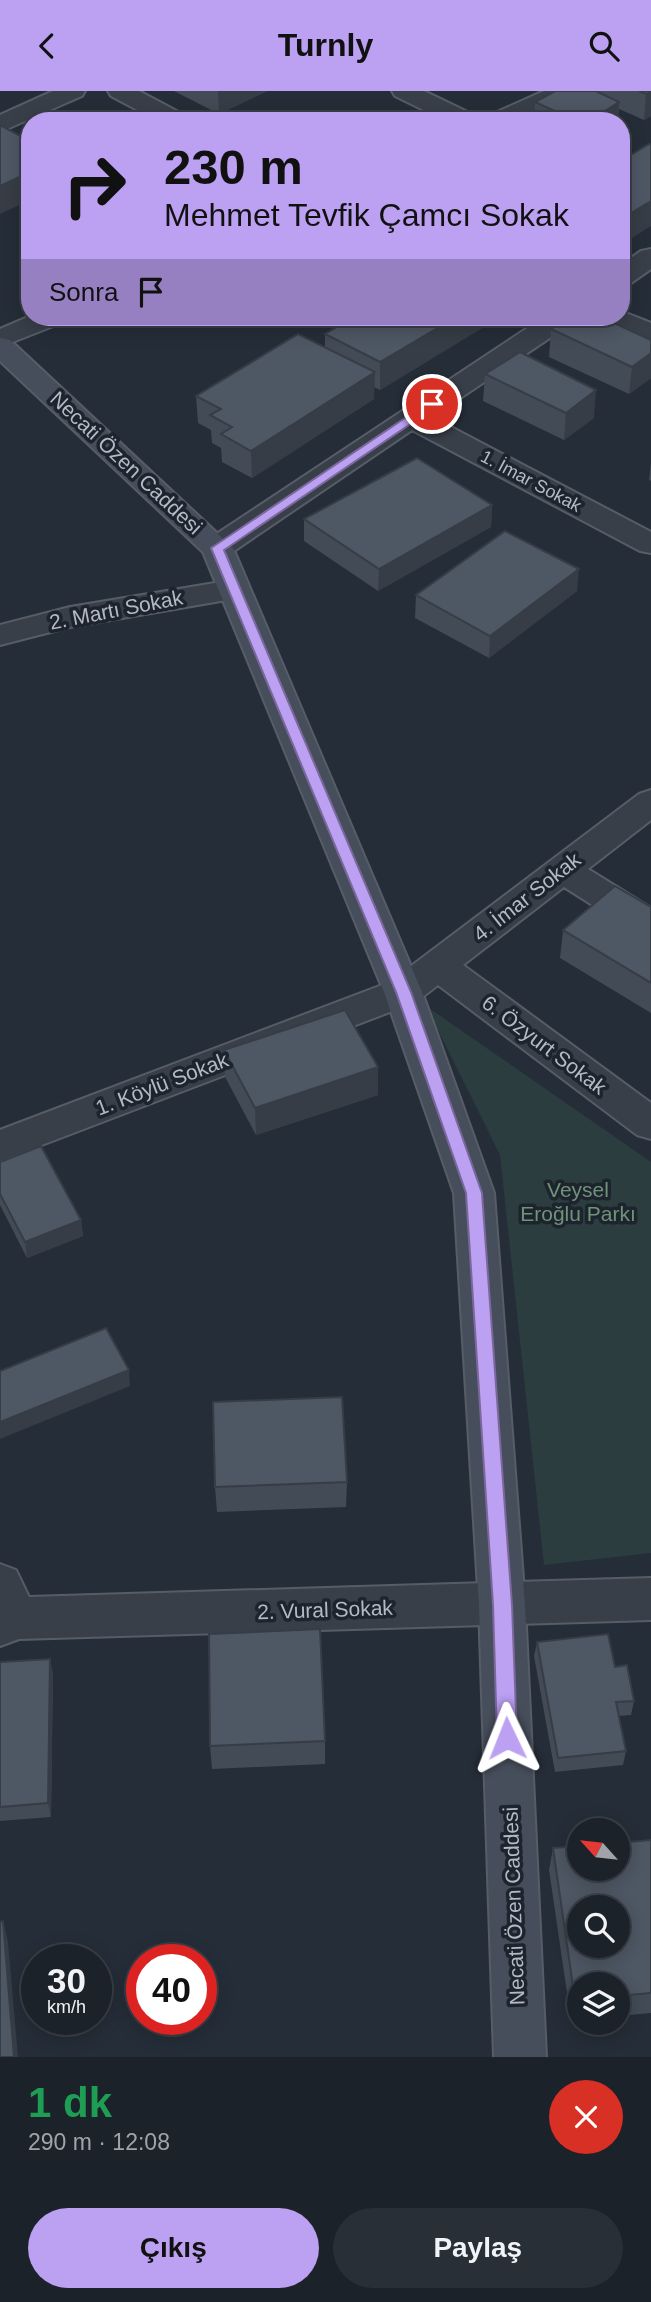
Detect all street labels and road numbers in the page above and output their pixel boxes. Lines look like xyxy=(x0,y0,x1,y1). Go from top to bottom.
street label: Necati Özen Caddesi xyxy=(46,387,207,539)
street label: 1. İmar Sokak xyxy=(477,446,586,516)
street label: 2. Martı Sokak xyxy=(47,585,185,634)
street label: 4. İmar Sokak xyxy=(469,847,585,946)
street label: 6. Özyurt Sokak xyxy=(478,990,611,1099)
street label: 1. Köylü Sokak xyxy=(92,1048,232,1119)
street label: 2. Vural Sokak xyxy=(257,1596,394,1623)
street label: Necati Özen Caddesi xyxy=(499,1806,528,2006)

